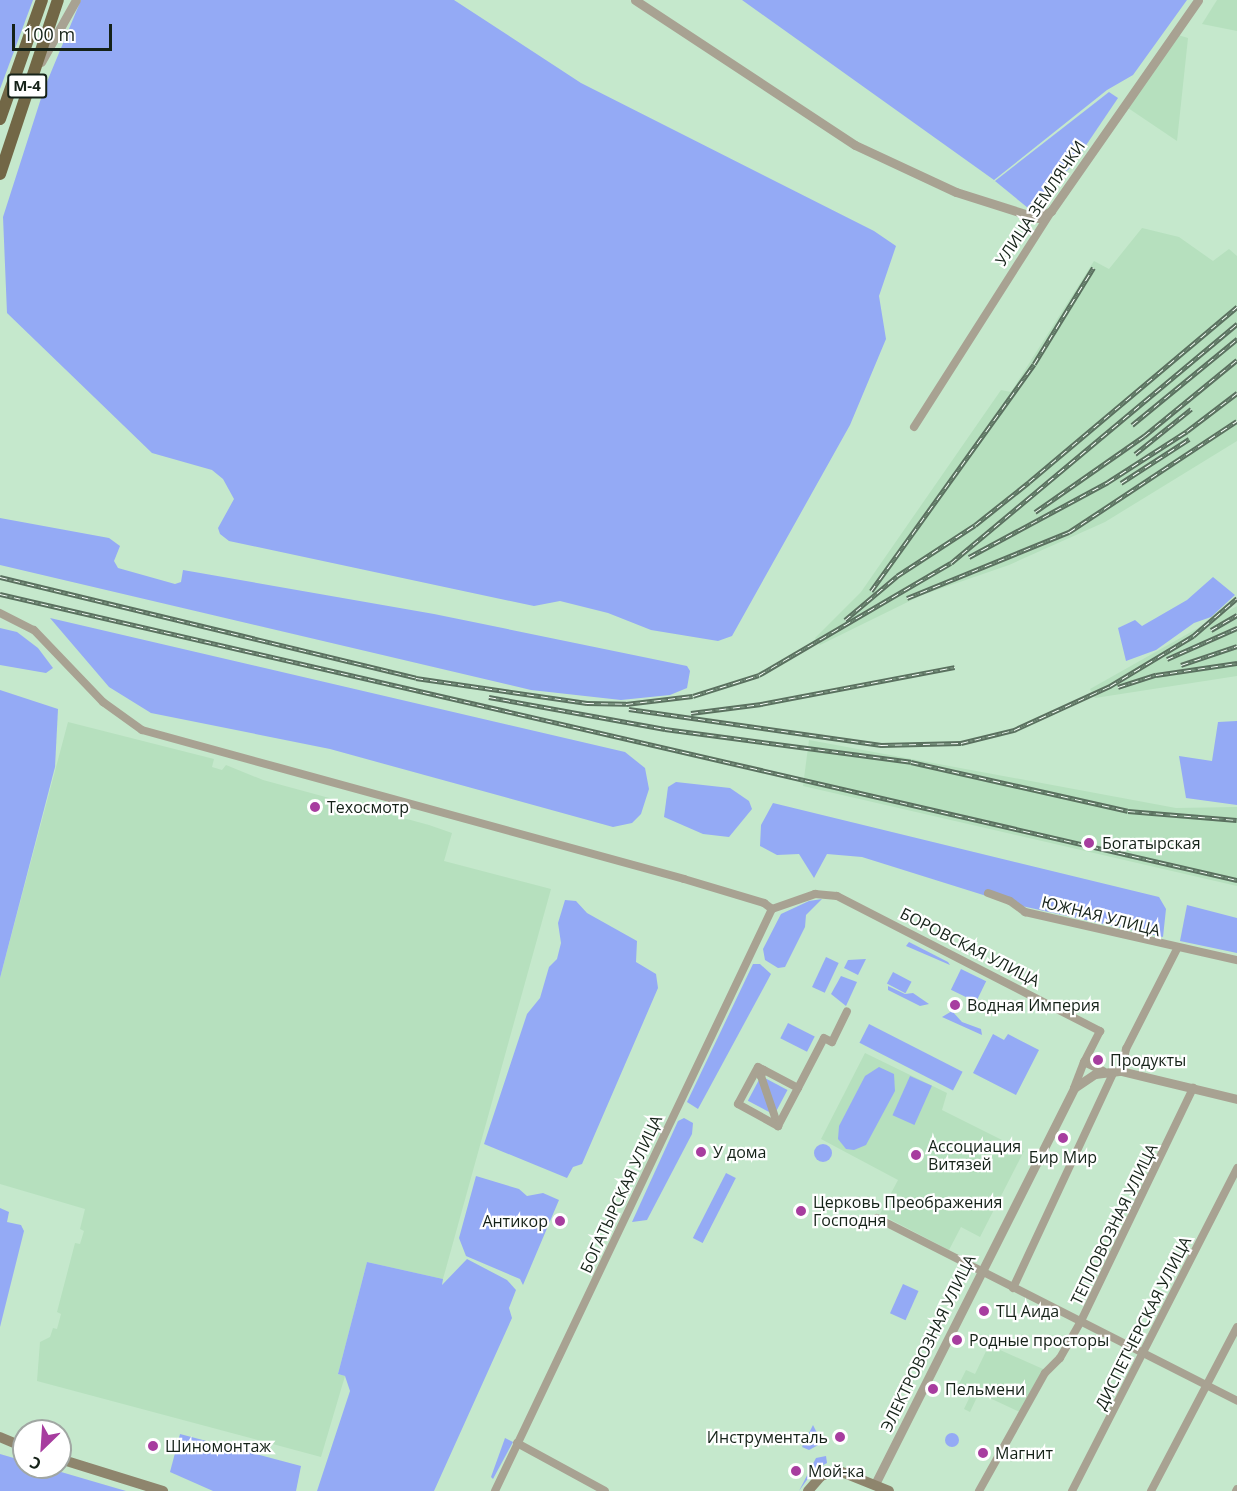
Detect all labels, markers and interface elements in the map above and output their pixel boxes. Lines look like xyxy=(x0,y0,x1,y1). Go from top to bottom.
scale bar xyxy=(15,12,116,50)
text: 100 m xyxy=(23,22,75,46)
road number: М-4 xyxy=(6,74,48,98)
street label: УЛИЦА ЗЕМЛЯЧКИ xyxy=(991,137,1089,269)
place label: Техосмотр xyxy=(327,797,409,817)
marker: Техосмотр xyxy=(308,800,322,814)
place label: Богатырская xyxy=(1102,833,1200,853)
marker: Богатырская xyxy=(1080,834,1098,852)
street label: ЮЖНАЯ УЛИЦА xyxy=(1040,892,1162,940)
street label: БОРОВСКАЯ УЛИЦА xyxy=(897,903,1043,991)
place label: Водная Империя xyxy=(967,995,1100,1015)
marker: Водная Империя xyxy=(948,998,962,1012)
place label: Продукты xyxy=(1110,1050,1186,1070)
marker: Продукты xyxy=(1091,1053,1105,1067)
street label: БОГАТЫРСКАЯ УЛИЦА xyxy=(576,1112,666,1276)
marker: Бир Мир xyxy=(1056,1131,1070,1145)
place label: Ассоциация Витязей xyxy=(928,1136,1021,1174)
street label: ТЕПЛОВОЗНАЯ УЛИЦА xyxy=(1067,1140,1161,1308)
place label: У дома xyxy=(713,1142,766,1162)
marker: У дома xyxy=(694,1145,708,1159)
place label: Бир Мир xyxy=(1029,1147,1097,1167)
marker: Ассоциация Витязей xyxy=(909,1148,923,1162)
place label: Церковь Преображения Господня xyxy=(813,1192,1002,1230)
marker: Церковь Преображения Господня xyxy=(794,1204,808,1218)
place label: Антикор xyxy=(482,1211,548,1231)
marker: Антикор xyxy=(553,1214,567,1228)
street label: ДИСПЕТЧЕРСКАЯ УЛИЦА xyxy=(1091,1233,1195,1413)
street label: ЭЛЕКТРОВОЗНАЯ УЛИЦА xyxy=(877,1251,979,1435)
place label: ТЦ Аида xyxy=(996,1301,1059,1321)
marker: ТЦ Аида xyxy=(977,1304,991,1318)
place label: Родные просторы xyxy=(969,1330,1109,1350)
marker: Родные просторы xyxy=(950,1333,964,1347)
place label: Пельмени xyxy=(945,1379,1025,1399)
marker: Пельмени xyxy=(926,1382,940,1396)
north arrow xyxy=(12,1419,72,1479)
place label: Инструменталь xyxy=(707,1427,828,1447)
marker: Инструменталь xyxy=(833,1430,847,1444)
place label: Шиномонтаж xyxy=(165,1436,271,1456)
marker: Шиномонтаж xyxy=(146,1439,160,1453)
place label: Магнит xyxy=(995,1443,1053,1463)
marker: Магнит xyxy=(976,1446,990,1460)
text: С xyxy=(26,1451,45,1476)
place label: Мой-ка xyxy=(808,1461,864,1481)
marker: Мой-ка xyxy=(789,1464,803,1478)

